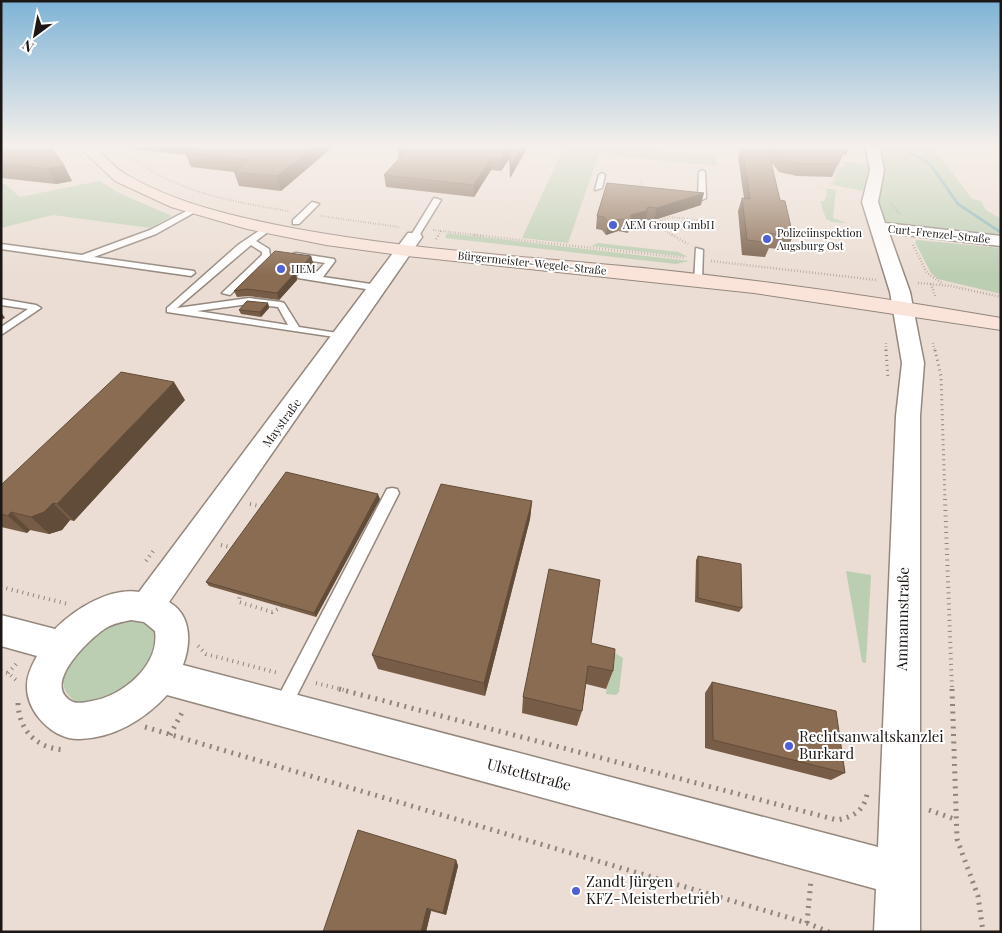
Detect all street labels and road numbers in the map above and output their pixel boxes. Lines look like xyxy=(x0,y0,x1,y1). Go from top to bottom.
street label: Curt-Frenzel-Straße xyxy=(887,221,991,246)
street label: Bürgermeister-Wegele-Straße xyxy=(457,247,608,278)
street label: Maystraße xyxy=(258,395,304,450)
street label: Ammannstraße xyxy=(891,567,913,672)
street label: Ulstettstraße xyxy=(485,753,574,795)

